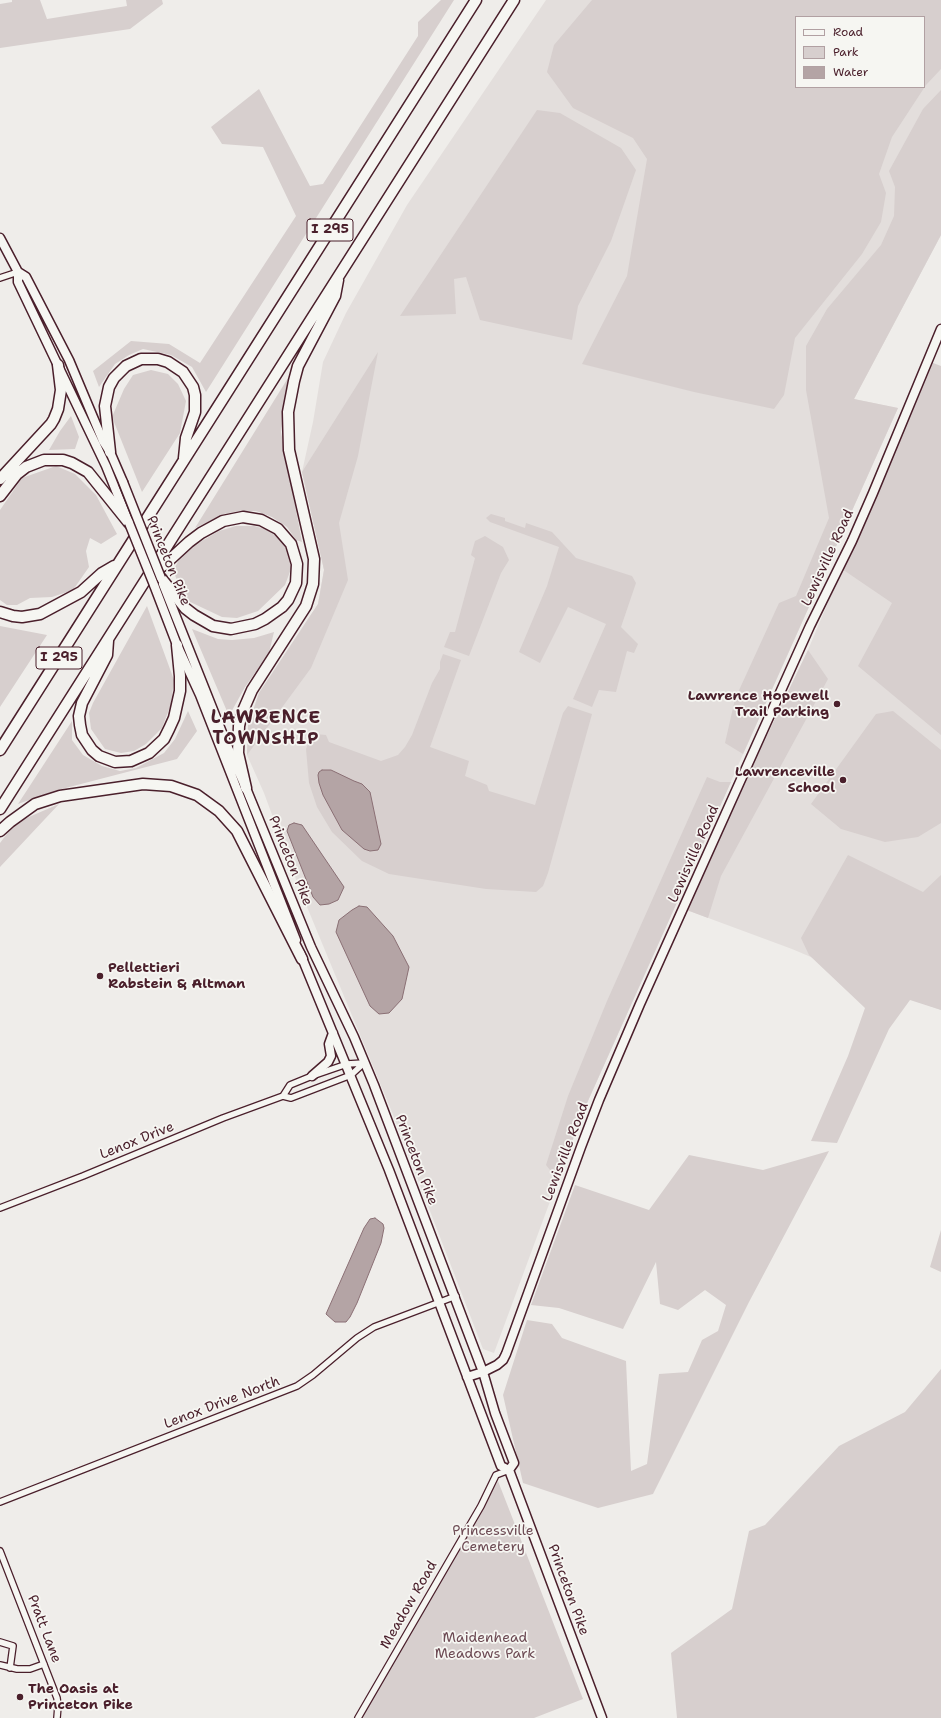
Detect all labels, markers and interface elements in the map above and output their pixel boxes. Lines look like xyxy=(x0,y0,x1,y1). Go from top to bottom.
legend xyxy=(795,16,925,88)
text: Road xyxy=(833,24,863,40)
text: Park xyxy=(833,44,859,60)
text: Water xyxy=(833,64,868,80)
road number: I 295 xyxy=(307,219,353,241)
street label: Lewisville Road xyxy=(798,507,858,609)
street label: Princeton Pike xyxy=(142,514,194,608)
road number: I 295 xyxy=(36,647,82,669)
place label: Lawrence Hopewell Trail Parking xyxy=(688,688,829,720)
marker: Lawrence Hopewell Trail Parking xyxy=(832,699,842,709)
district label: LAWRENCE TOWNSHIP xyxy=(211,707,321,750)
place label: Lawrenceville School xyxy=(735,764,835,796)
marker: Lawrenceville School xyxy=(838,775,848,785)
street label: Lewisville Road xyxy=(665,803,723,905)
street label: Princeton Pike xyxy=(264,814,316,908)
place label: Pellettieri Rabstein & Altman xyxy=(108,960,245,992)
marker: Pellettieri Rabstein & Altman xyxy=(95,971,105,981)
street label: Lewisville Road xyxy=(539,1100,593,1204)
street label: Princeton Pike xyxy=(391,1112,441,1208)
street label: Lenox Drive xyxy=(97,1119,177,1163)
street label: Lenox Drive North xyxy=(162,1373,282,1433)
park label: Princessville Cemetery xyxy=(452,1523,534,1556)
street label: Princeton Pike xyxy=(544,1542,592,1638)
street label: Meadow Road xyxy=(377,1558,441,1652)
street label: Pratt Lane xyxy=(23,1593,65,1665)
park label: Maidenhead Meadows Park xyxy=(435,1630,535,1662)
place label: The Oasis at Princeton Pike xyxy=(28,1681,133,1714)
marker: The Oasis at Princeton Pike xyxy=(15,1692,25,1702)

